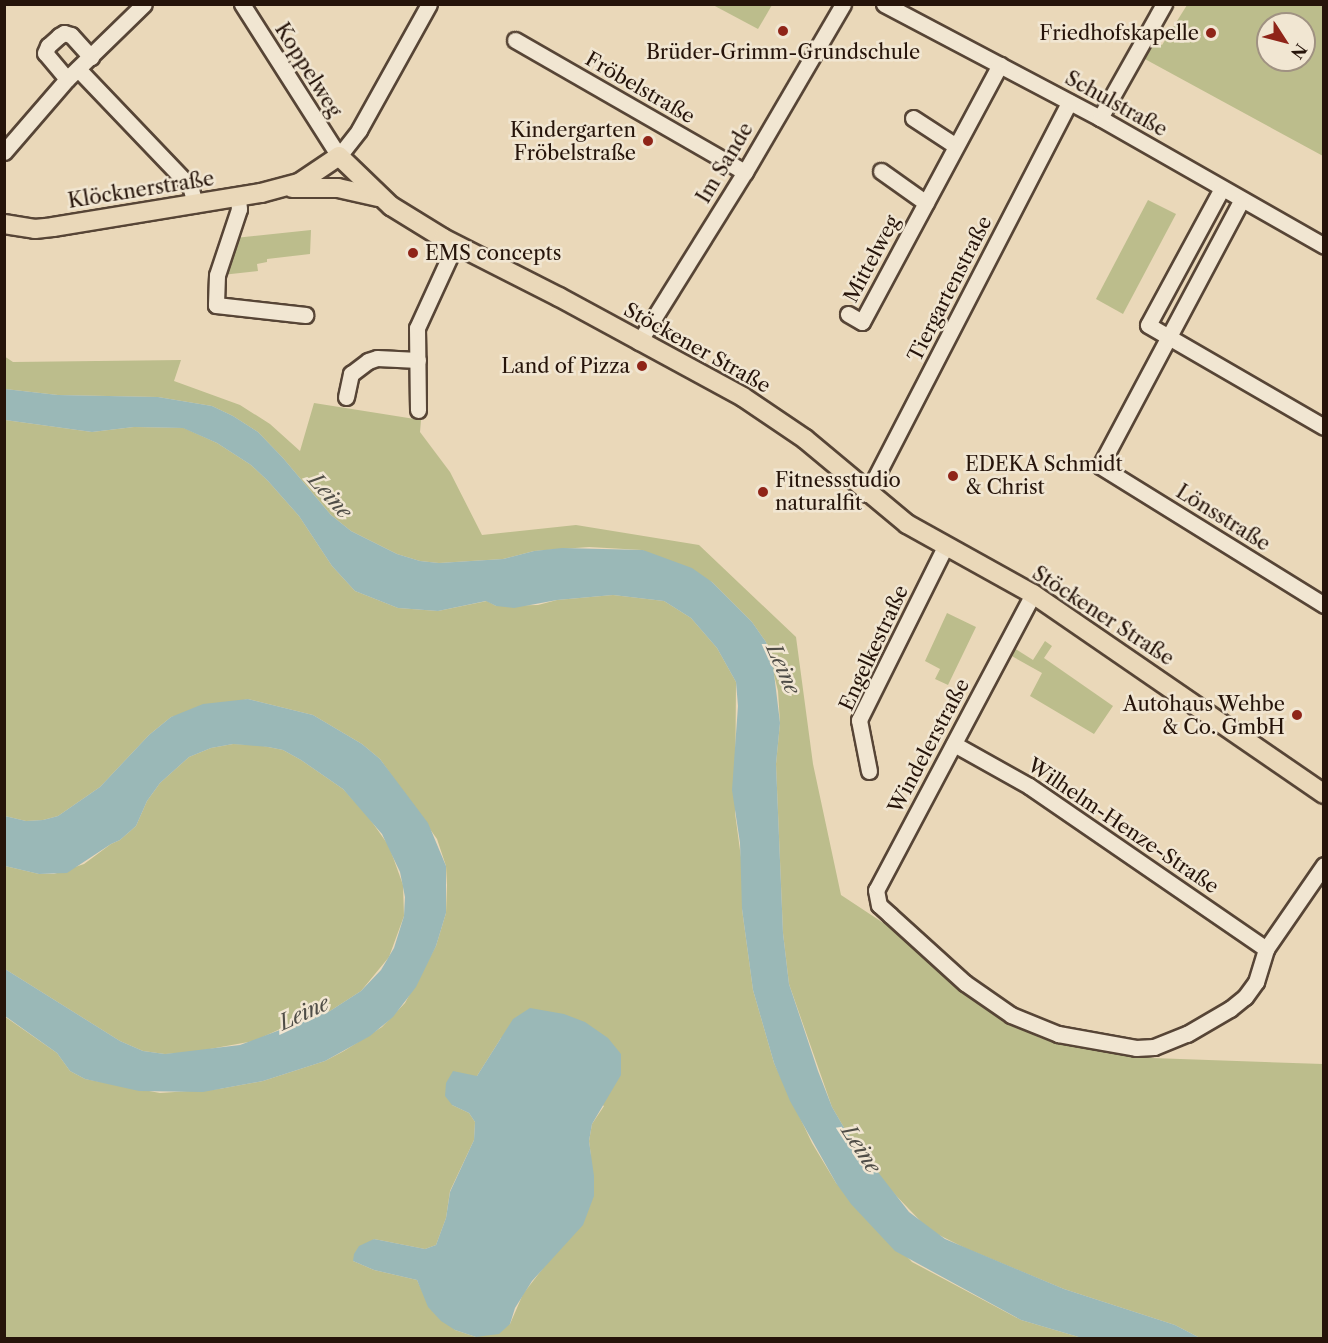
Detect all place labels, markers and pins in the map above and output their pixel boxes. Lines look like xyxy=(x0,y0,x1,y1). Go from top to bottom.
place label: Friedhofskapelle xyxy=(1039,21,1199,45)
marker: Brüder-Grimm-Grundschule xyxy=(776,24,790,38)
marker: Friedhofskapelle xyxy=(1204,26,1218,40)
place label: Brüder-Grimm-Grundschule xyxy=(646,40,920,64)
place label: Kindergarten Fröbelstraße xyxy=(510,118,636,165)
marker: Kindergarten Fröbelstraße xyxy=(641,134,655,148)
place label: EMS concepts xyxy=(425,241,561,265)
marker: EMS concepts xyxy=(406,246,420,260)
place label: Land of Pizza xyxy=(501,354,630,378)
marker: Land of Pizza xyxy=(635,359,649,373)
place label: EDEKA Schmidt & Christ xyxy=(965,452,1123,499)
place label: Fitnessstudio naturalfit xyxy=(775,468,901,515)
marker: EDEKA Schmidt & Christ xyxy=(946,469,960,483)
marker: Fitnessstudio naturalfit xyxy=(756,485,770,499)
place label: Autohaus Wehbe & Co. GmbH xyxy=(1122,692,1285,739)
marker: Autohaus Wehbe & Co. GmbH xyxy=(1290,708,1304,722)

